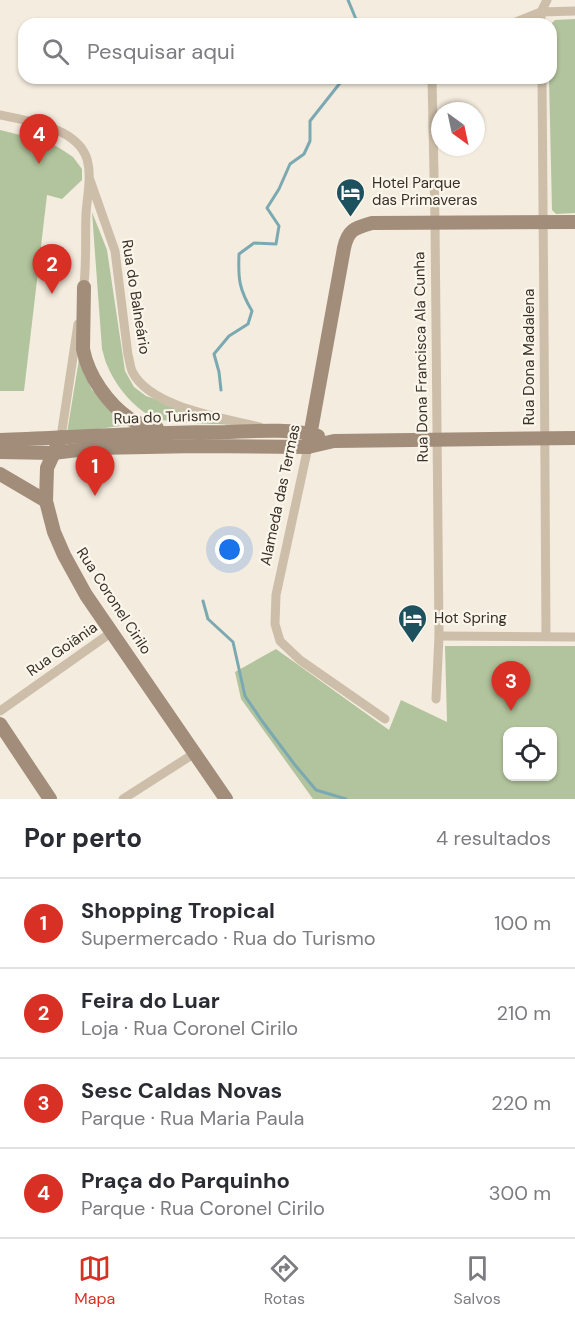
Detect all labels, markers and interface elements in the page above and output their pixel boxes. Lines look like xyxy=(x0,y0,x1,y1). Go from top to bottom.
search box xyxy=(18,18,557,84)
icon: search xyxy=(39,35,72,68)
text: Pesquisar aqui xyxy=(87,37,235,66)
north arrow xyxy=(431,102,485,156)
pin: 4 xyxy=(20,114,58,164)
place label: Hotel Parque das Primaveras xyxy=(372,173,477,210)
hotel icon: Hotel Parque das Primaveras xyxy=(335,176,367,218)
street label: Rua do Balneário xyxy=(117,238,155,356)
pin: 2 xyxy=(32,244,72,294)
street label: Rua Dona Francisca Ala Cunha xyxy=(409,252,433,462)
street label: Rua Dona Madalena xyxy=(519,289,539,425)
street label: Rua do Turismo xyxy=(113,405,221,429)
street label: Alameda das Termas xyxy=(255,422,305,568)
pin: 1 xyxy=(76,446,115,496)
your location xyxy=(215,535,244,564)
street label: Rua Coronel Cirilo xyxy=(72,544,156,658)
hotel icon: Hot Spring xyxy=(397,602,429,644)
place label: Hot Spring xyxy=(434,608,507,628)
street label: Rua Goiânia xyxy=(23,617,101,681)
pin: 3 xyxy=(492,662,530,711)
map controls xyxy=(503,727,557,781)
button: locate xyxy=(503,727,557,781)
text: Por perto xyxy=(24,821,142,855)
text: 4 resultados xyxy=(436,825,551,851)
text: Shopping Tropical xyxy=(81,896,275,925)
text: 1 xyxy=(40,910,47,936)
text: 100 m xyxy=(494,910,551,936)
text: Supermercado · Rua do Turismo xyxy=(81,925,376,951)
text: Feira do Luar xyxy=(81,986,220,1015)
text: 2 xyxy=(38,1000,49,1026)
text: 210 m xyxy=(496,1000,551,1026)
text: Loja · Rua Coronel Cirilo xyxy=(81,1015,298,1041)
text: Sesc Caldas Novas xyxy=(81,1076,282,1105)
text: 3 xyxy=(37,1090,50,1116)
text: 220 m xyxy=(491,1090,551,1116)
text: Parque · Rua Maria Paula xyxy=(81,1105,304,1131)
text: Praça do Parquinho xyxy=(81,1166,290,1195)
text: 4 xyxy=(37,1180,50,1206)
text: 300 m xyxy=(489,1180,551,1206)
text: Parque · Rua Coronel Cirilo xyxy=(81,1195,325,1221)
tab: Mapa xyxy=(74,1252,115,1309)
tab: Rotas xyxy=(264,1252,305,1309)
tab: Salvos xyxy=(454,1252,501,1309)

